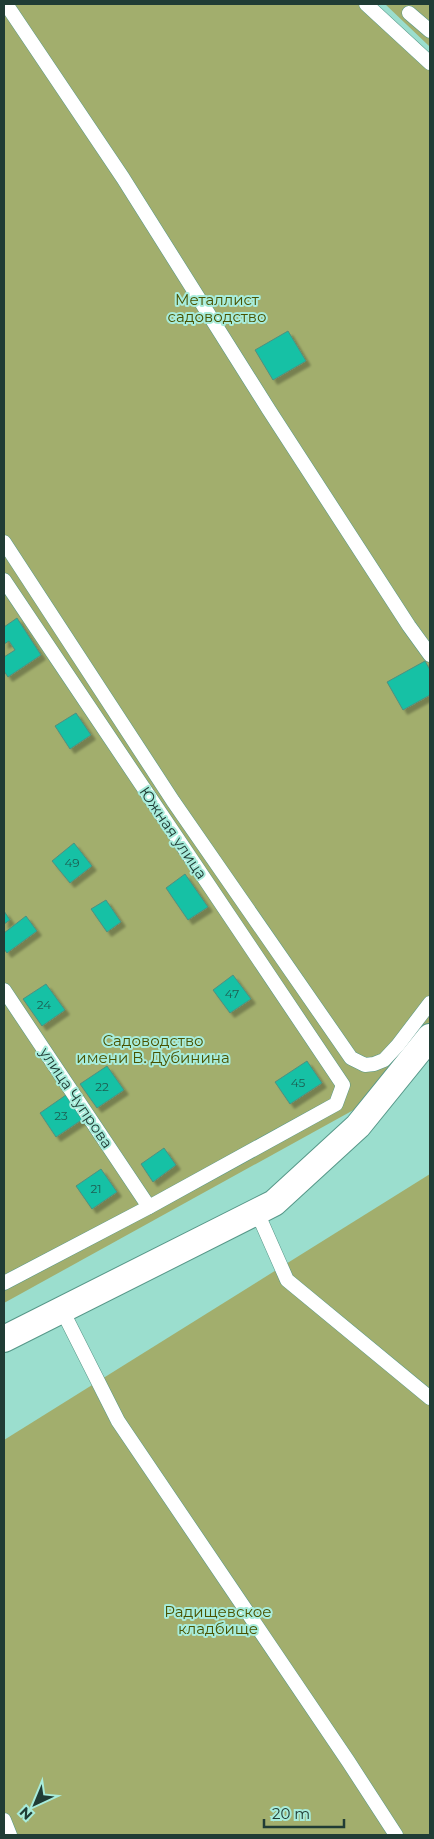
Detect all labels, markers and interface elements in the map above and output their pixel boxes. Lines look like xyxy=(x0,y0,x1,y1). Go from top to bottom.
park label: Металлист садоводство xyxy=(168,290,266,326)
street label: Южная улица xyxy=(136,783,211,883)
house number: 49 xyxy=(64,855,80,870)
house number: 47 xyxy=(225,986,239,1001)
house number: 24 xyxy=(37,997,51,1012)
park label: Садоводство имени В. Дубинина xyxy=(76,1031,230,1067)
street label: улица Чупрова xyxy=(35,1043,117,1152)
house number: 45 xyxy=(291,1075,306,1090)
house number: 22 xyxy=(95,1079,109,1094)
house number: 23 xyxy=(54,1108,68,1123)
house number: 21 xyxy=(90,1181,102,1196)
park label: Радищевское кладбище xyxy=(164,1602,272,1638)
north arrow xyxy=(10,1779,60,1829)
scale bar xyxy=(264,1796,344,1828)
text: N xyxy=(16,1803,36,1824)
text: 20 m xyxy=(272,1804,310,1823)

